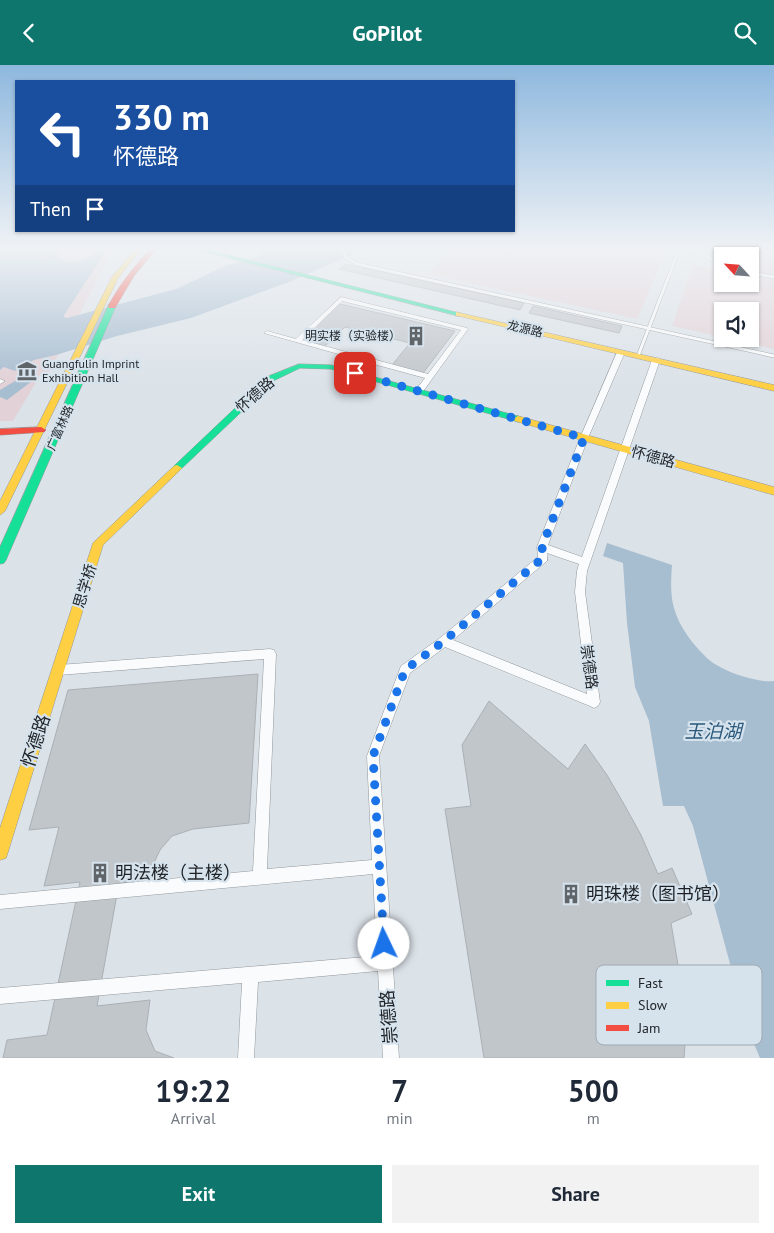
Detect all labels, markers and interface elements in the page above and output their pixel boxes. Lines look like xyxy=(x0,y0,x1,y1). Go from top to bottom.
icon: back xyxy=(15,19,43,47)
text: GoPilot xyxy=(352,19,422,47)
icon: search xyxy=(731,19,759,47)
text: 330 m xyxy=(113,94,210,140)
icon: left xyxy=(30,100,95,165)
text: 怀德路 xyxy=(113,142,179,170)
icon: arrive xyxy=(81,195,109,223)
text: Then xyxy=(30,197,71,221)
north arrow xyxy=(714,247,759,293)
map controls xyxy=(714,247,759,347)
button: sound xyxy=(714,302,759,347)
street label: 龙源路 xyxy=(506,317,544,340)
building icon: 明实楼（实验楼） xyxy=(405,325,427,347)
place label: 明实楼（实验楼） xyxy=(305,328,401,343)
pin xyxy=(334,352,376,394)
place label: Guangfulin Imprint Exhibition Hall xyxy=(42,356,139,385)
icon: arrive xyxy=(341,359,369,387)
museum icon: Guangfulin Imprint Exhibition Hall xyxy=(16,360,38,382)
street label: 怀德路 xyxy=(231,373,278,417)
street label: 广富林路 xyxy=(43,403,76,453)
street label: 怀德路 xyxy=(629,442,677,472)
street label: 思学桥 xyxy=(69,562,100,610)
street label: 崇德路 xyxy=(577,643,602,691)
street label: 怀德路 xyxy=(16,712,55,770)
water label: 玉泊湖 xyxy=(684,719,744,743)
place label: 明法楼（主楼） xyxy=(115,861,241,884)
building icon: 明法楼（主楼） xyxy=(89,862,111,884)
place label: 明珠楼（图书馆） xyxy=(586,882,730,905)
building icon: 明珠楼（图书馆） xyxy=(560,883,582,905)
position arrow xyxy=(357,917,409,969)
legend xyxy=(596,965,762,1045)
text: Fast xyxy=(638,974,663,992)
street label: 崇德路 xyxy=(375,989,402,1045)
text: Slow xyxy=(638,996,668,1014)
text: Jam xyxy=(637,1019,660,1037)
text: 19:22 xyxy=(155,1071,231,1110)
text: 7 xyxy=(391,1071,408,1110)
text: 500 xyxy=(568,1071,619,1110)
text: Arrival xyxy=(171,1108,216,1128)
text: min xyxy=(387,1108,413,1128)
text: m xyxy=(587,1108,600,1128)
button: Exit xyxy=(15,1165,382,1223)
button: Share xyxy=(392,1165,759,1223)

